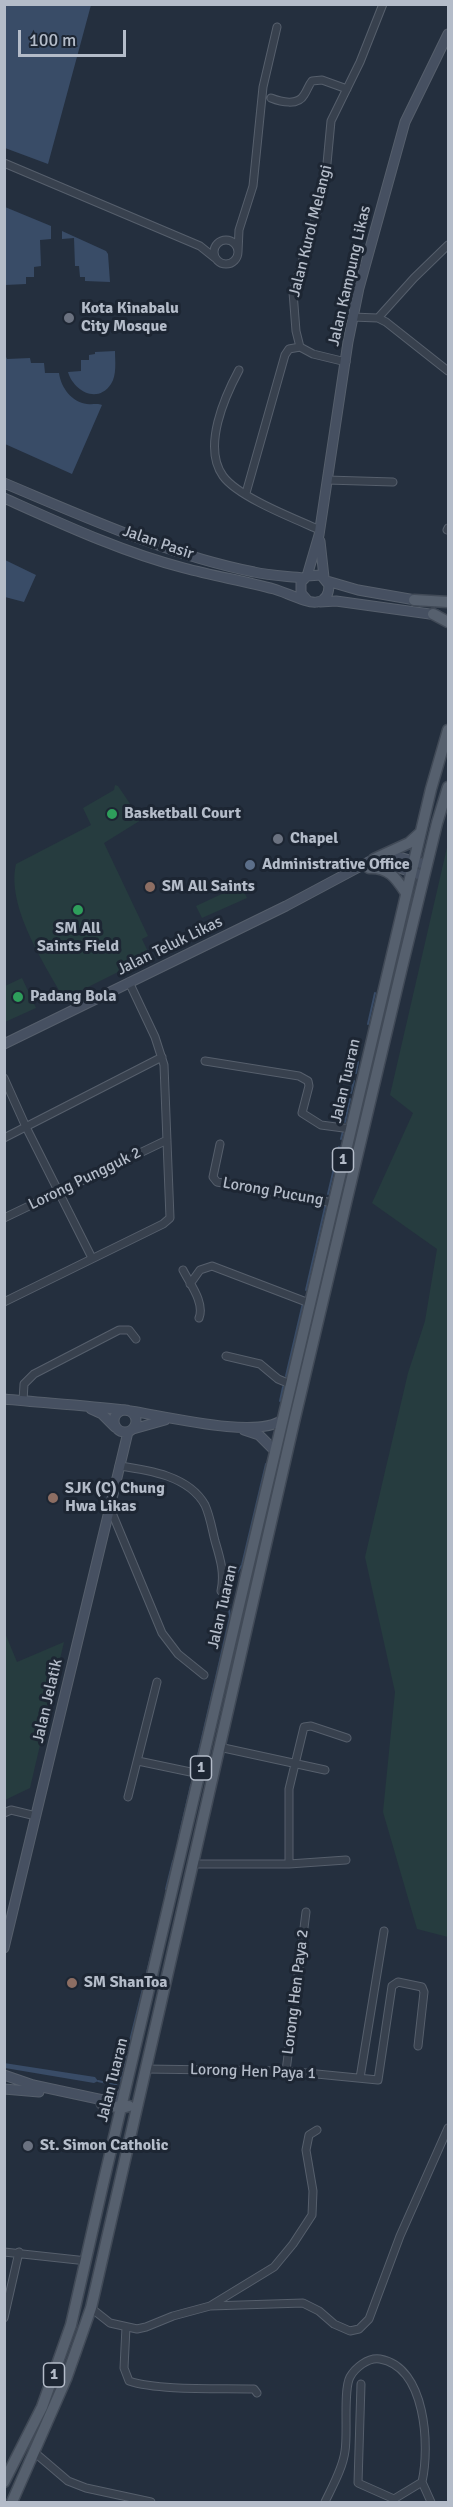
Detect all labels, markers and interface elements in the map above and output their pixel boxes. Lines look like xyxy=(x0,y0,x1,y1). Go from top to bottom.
scale bar xyxy=(21,18,129,56)
text: 100 m xyxy=(29,29,76,51)
street label: Jalan Kurol Melangi xyxy=(285,163,337,299)
street label: Jalan Kampung Likas xyxy=(324,204,376,348)
place label: Kota Kinabalu City Mosque xyxy=(81,299,179,337)
marker: Kota Kinabalu City Mosque xyxy=(62,311,76,325)
street label: Jalan Pasir xyxy=(120,522,196,564)
place label: Basketball Court xyxy=(124,804,241,824)
marker: Basketball Court xyxy=(105,807,119,821)
place label: Chapel xyxy=(290,829,338,849)
marker: Chapel xyxy=(271,832,285,846)
place label: Administrative Office xyxy=(262,855,410,875)
marker: Administrative Office xyxy=(243,858,257,872)
place label: SM All Saints xyxy=(162,877,255,897)
marker: SM All Saints xyxy=(143,880,157,894)
marker: SM All Saints Field xyxy=(71,903,85,917)
street label: Jalan Teluk Likas xyxy=(114,912,226,980)
place label: SM All Saints Field xyxy=(37,919,119,957)
place label: Padang Bola xyxy=(30,987,116,1007)
marker: Padang Bola xyxy=(11,990,25,1004)
street label: Jalan Tuaran xyxy=(327,1037,365,1125)
street label: Lorong Pungguk 2 xyxy=(25,1143,145,1215)
road number: 1 xyxy=(332,1148,354,1172)
street label: Lorong Pucung xyxy=(221,1174,325,1210)
place label: SJK (C) Chung Hwa Likas xyxy=(65,1479,165,1517)
marker: SJK (C) Chung Hwa Likas xyxy=(46,1491,60,1505)
street label: Jalan Tuaran xyxy=(204,1563,242,1651)
street label: Jalan Jelatik xyxy=(29,1657,67,1745)
road number: 1 xyxy=(190,1756,212,1780)
street label: Lorong Hen Paya 2 xyxy=(279,1928,313,2056)
place label: SM ShanToa xyxy=(84,1973,168,1993)
marker: SM ShanToa xyxy=(65,1976,79,1990)
street label: Jalan Tuaran xyxy=(93,2036,133,2124)
street label: Lorong Hen Paya 1 xyxy=(190,2060,316,2084)
place label: St. Simon Catholic xyxy=(40,2136,168,2156)
marker: St. Simon Catholic xyxy=(21,2139,35,2153)
road number: 1 xyxy=(44,2363,64,2387)

